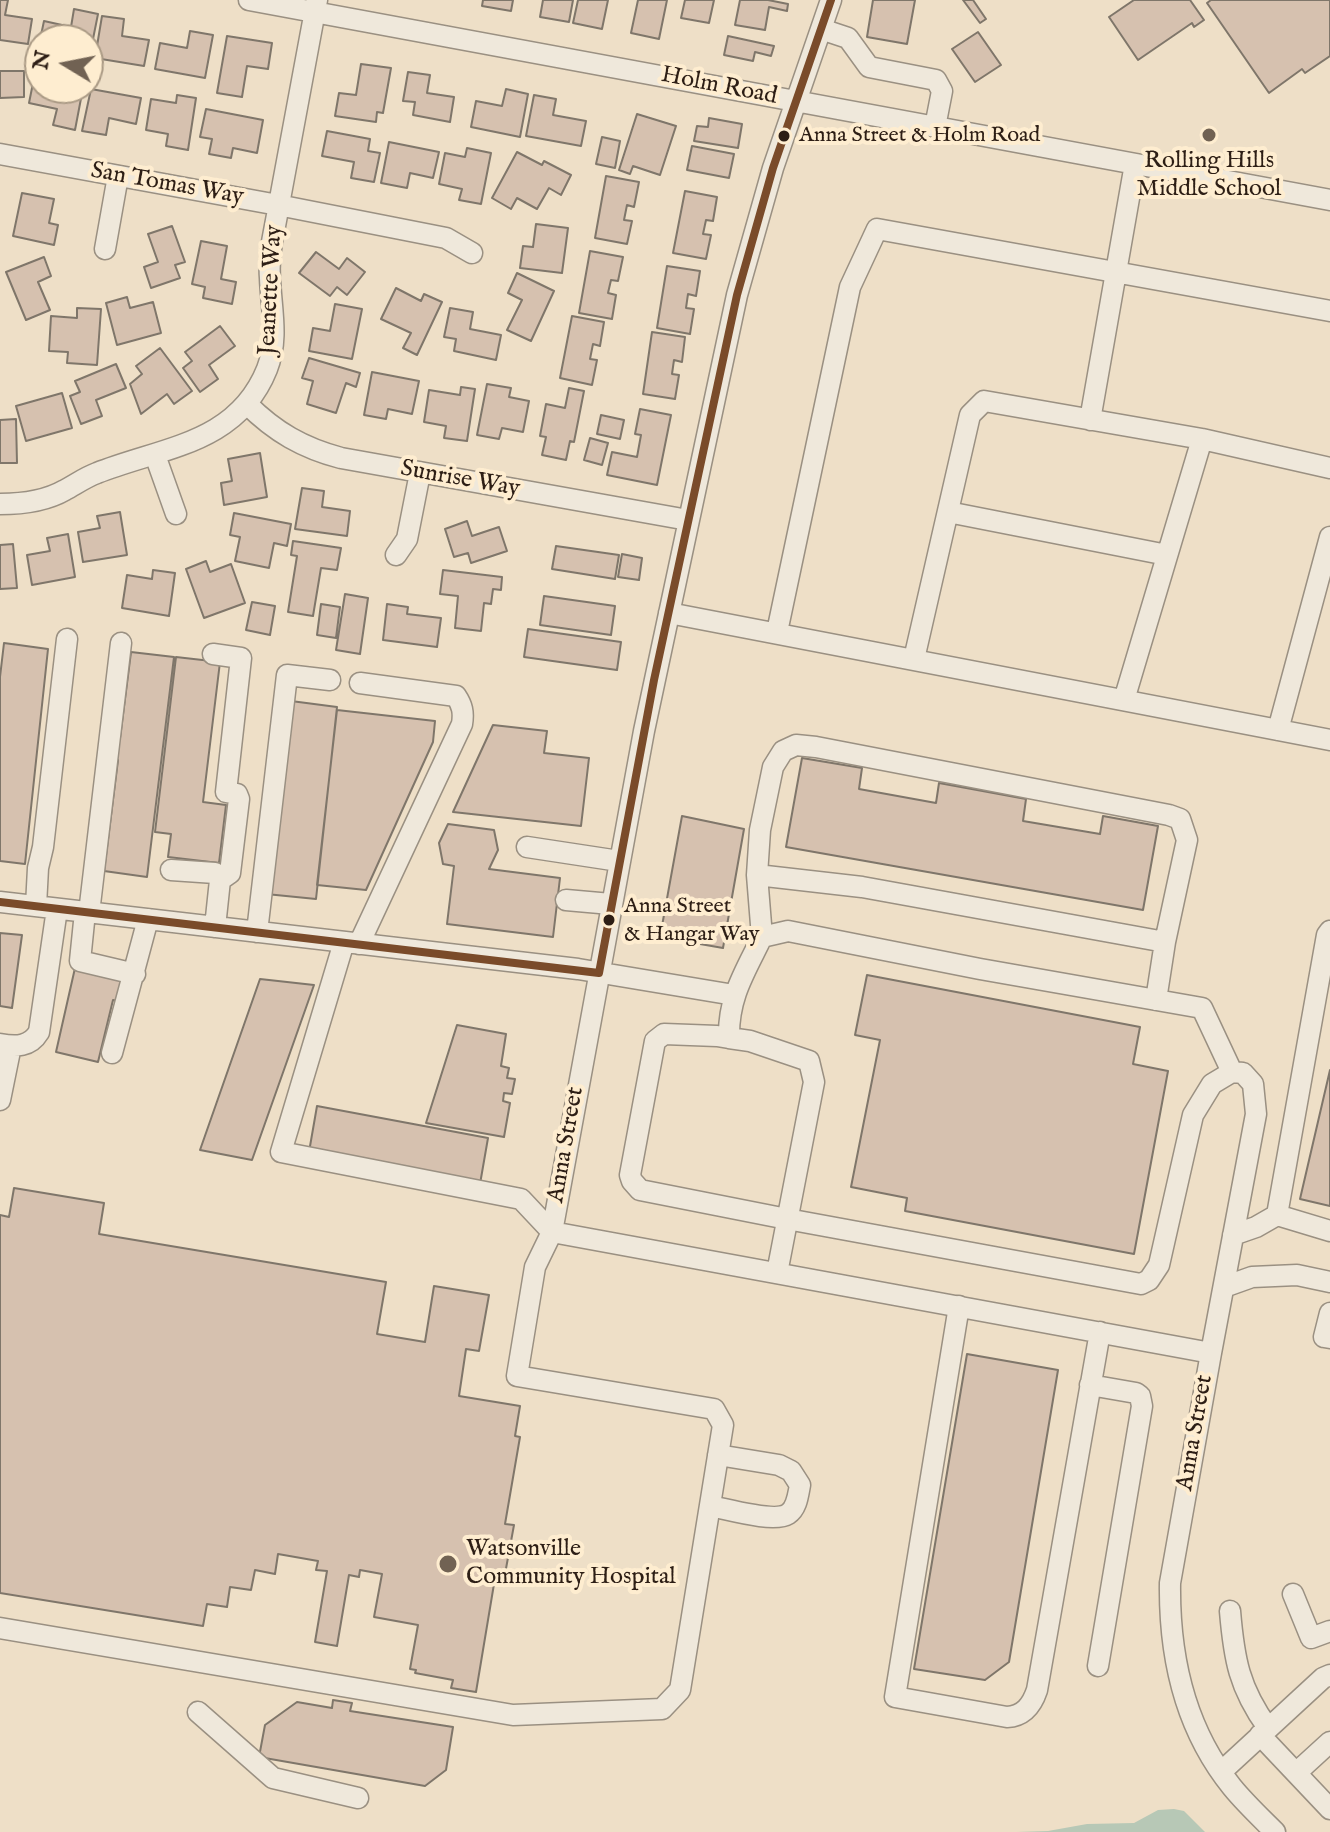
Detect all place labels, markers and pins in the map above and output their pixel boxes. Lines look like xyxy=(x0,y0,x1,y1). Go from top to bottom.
place label: Anna Street & Holm Road xyxy=(799,123,1040,149)
marker: Rolling Hills Middle School xyxy=(1200,126,1218,144)
marker: Anna Street & Holm Road xyxy=(776,128,792,144)
place label: Rolling Hills Middle School xyxy=(1137,148,1281,204)
place label: Anna Street & Hangar Way xyxy=(624,894,760,946)
marker: Anna Street & Hangar Way xyxy=(601,912,617,928)
place label: Watsonville Community Hospital xyxy=(466,1536,676,1592)
marker: Watsonville Community Hospital xyxy=(437,1553,459,1575)

